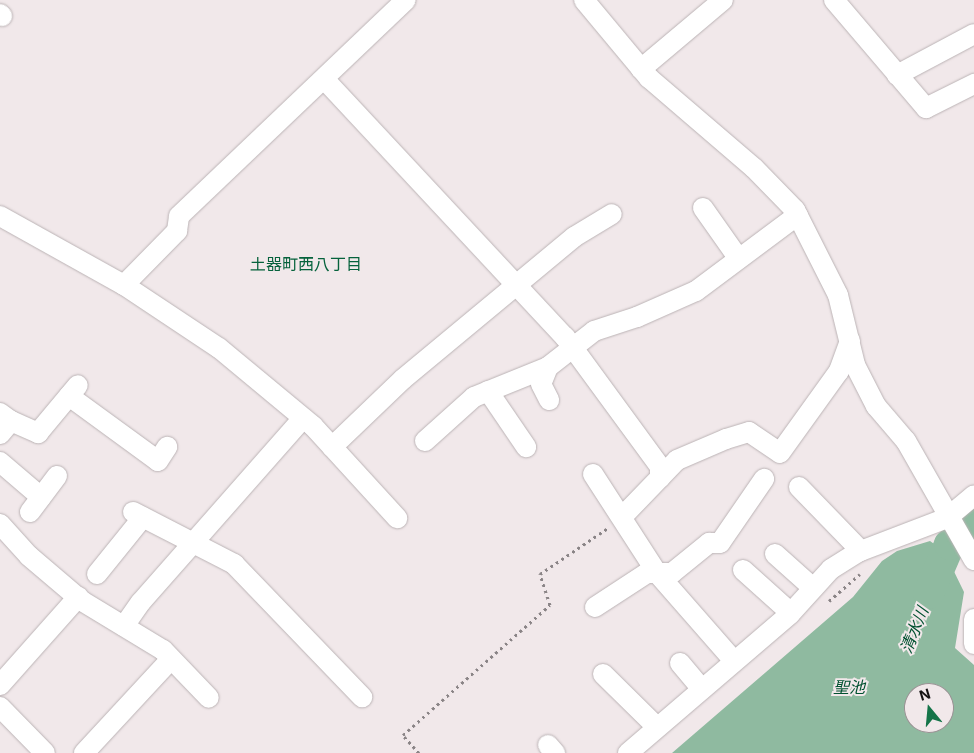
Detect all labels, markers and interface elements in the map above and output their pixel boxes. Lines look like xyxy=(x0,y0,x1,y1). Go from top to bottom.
district label: 土器町西八丁目 xyxy=(250,254,362,274)
water label: 清水川 xyxy=(896,604,932,656)
water label: 聖池 xyxy=(833,677,865,697)
north arrow xyxy=(904,683,954,733)
text: N xyxy=(917,684,932,704)

